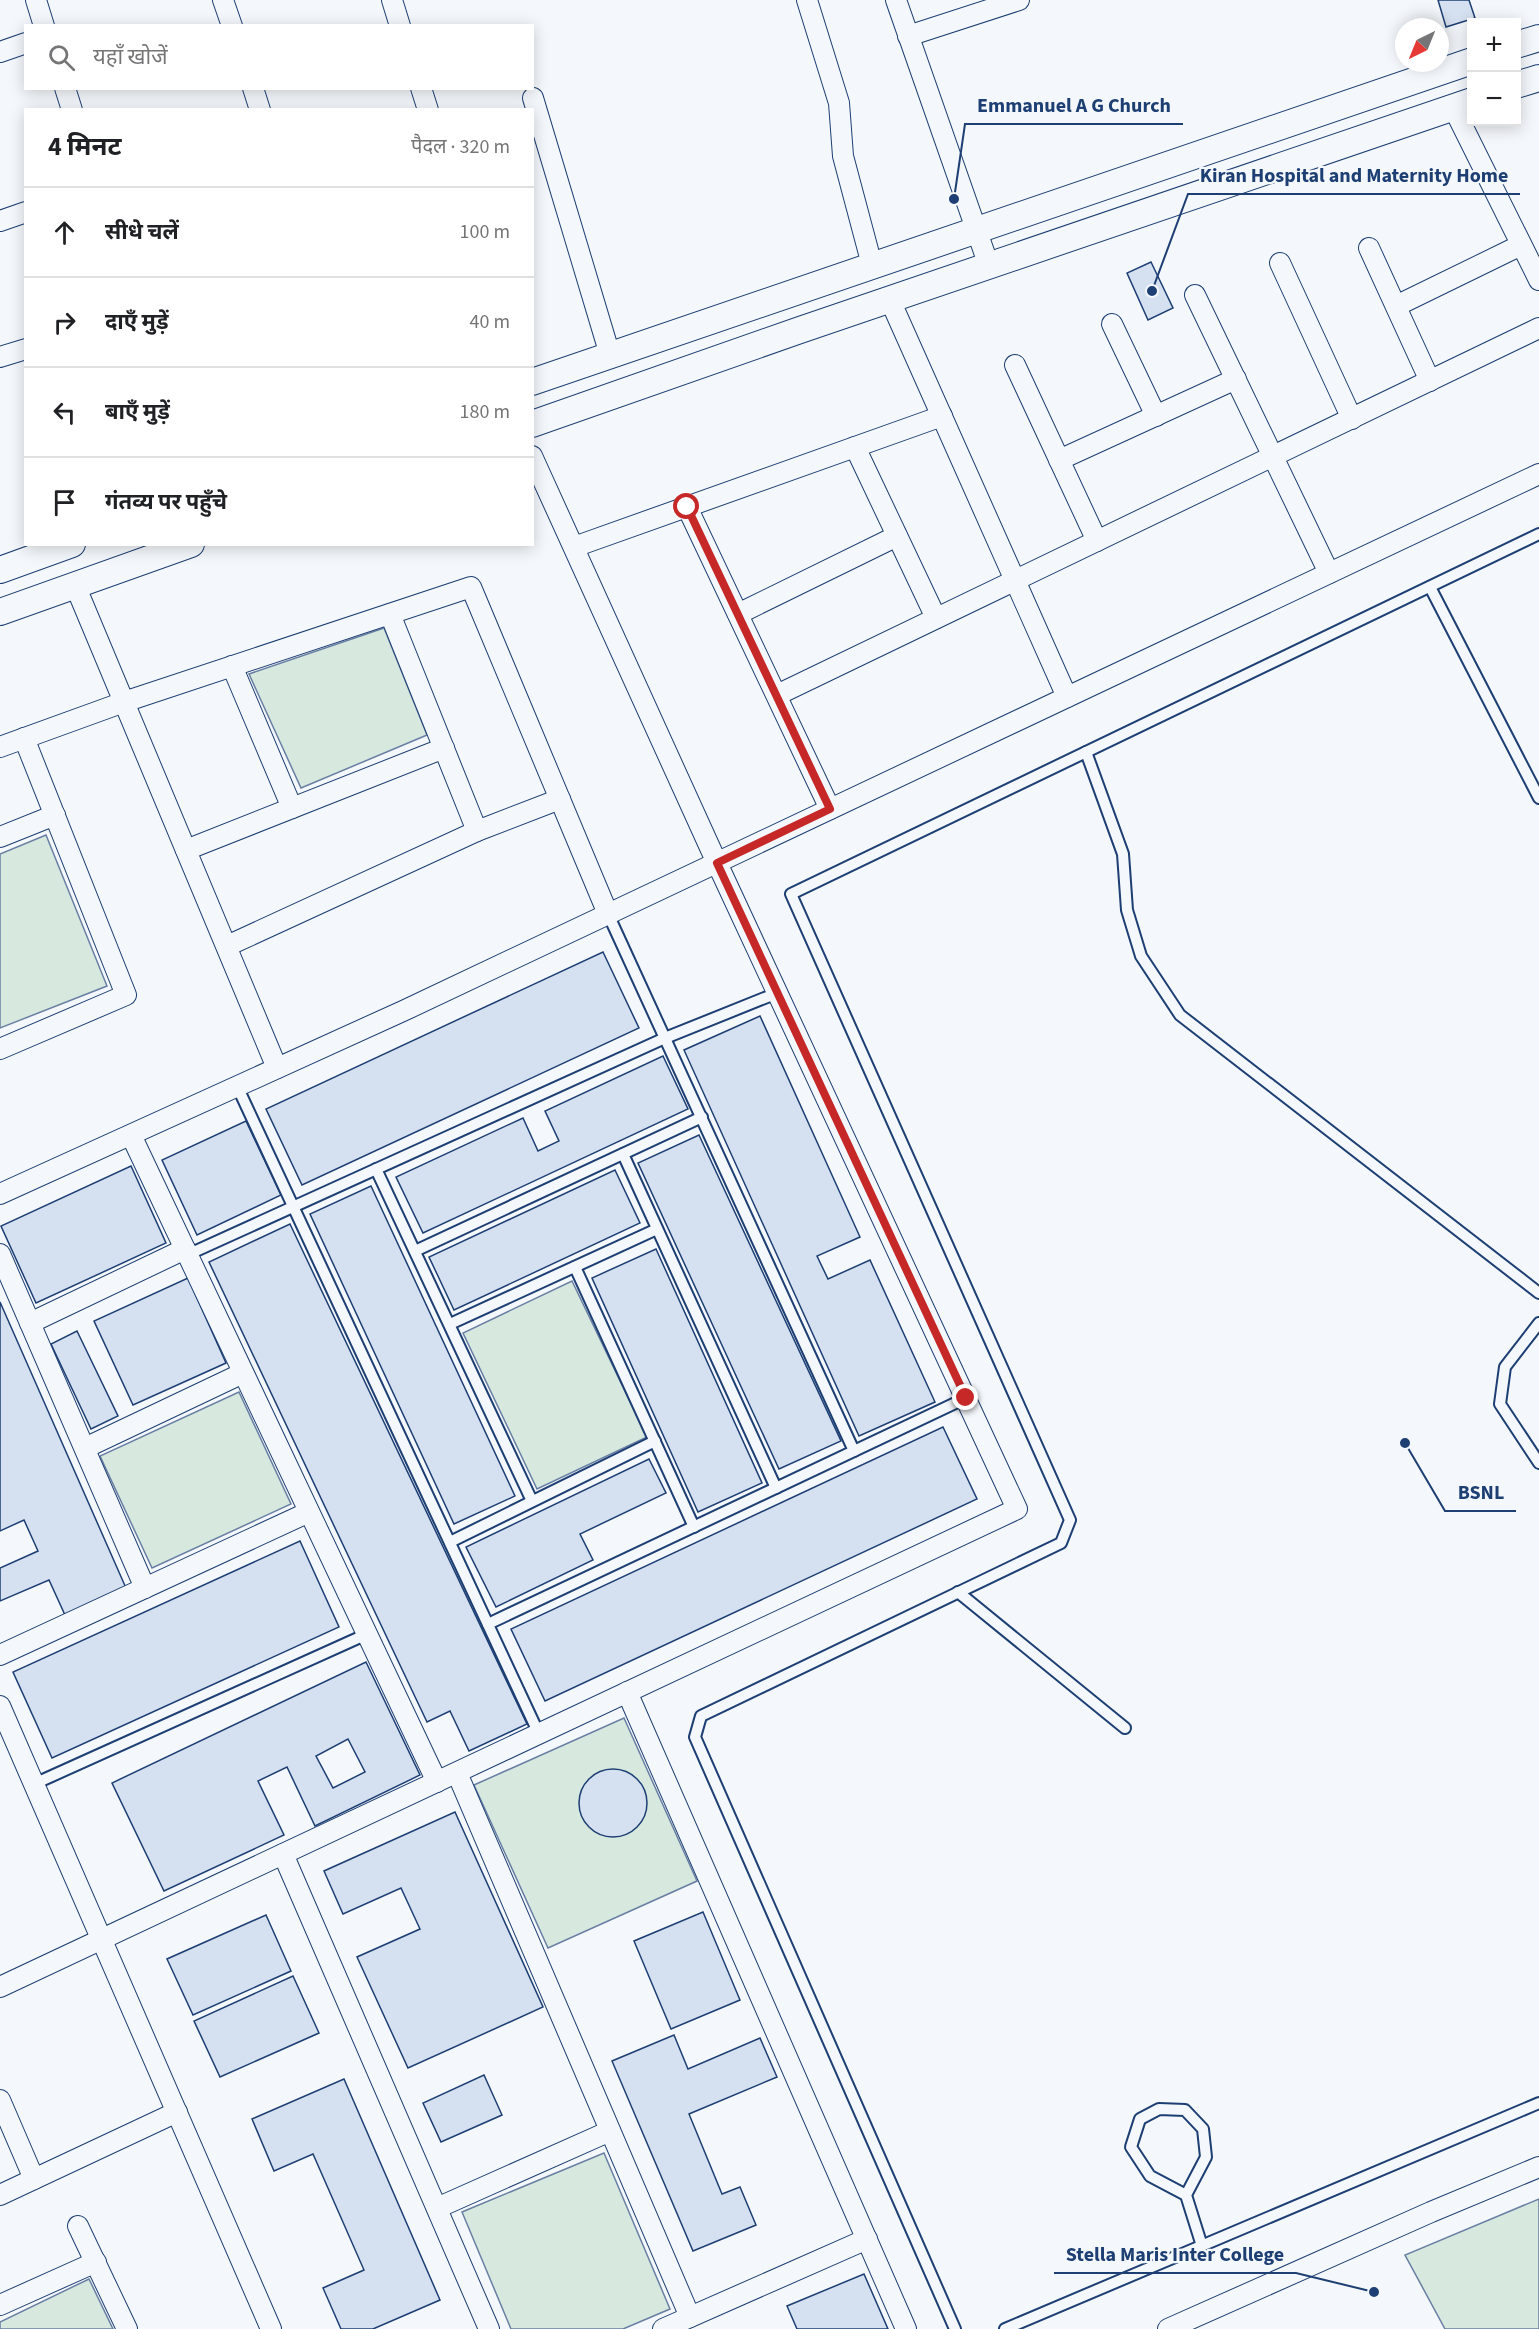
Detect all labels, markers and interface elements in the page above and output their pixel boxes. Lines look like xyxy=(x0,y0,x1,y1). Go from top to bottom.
north arrow xyxy=(1395,18,1449,72)
map controls xyxy=(1467,18,1521,126)
button: + xyxy=(1467,18,1521,72)
search box xyxy=(24,24,534,90)
icon: search xyxy=(45,41,78,74)
text: यहाँ खोजें xyxy=(93,41,168,73)
button: − xyxy=(1467,72,1521,126)
callout: Emmanuel A G Church xyxy=(965,86,1183,124)
text: Emmanuel A G Church xyxy=(977,92,1171,120)
text: 4 मिनट xyxy=(48,128,122,165)
text: पैदल · 320 m xyxy=(411,133,510,161)
callout: Kiran Hospital and Maternity Home xyxy=(1188,156,1520,194)
text: Kiran Hospital and Maternity Home xyxy=(1200,162,1508,190)
icon: ahead xyxy=(48,216,81,249)
text: सीधे चलें xyxy=(105,216,179,248)
text: 100 m xyxy=(460,218,510,246)
icon: right xyxy=(48,306,81,339)
text: दाएँ मुड़ें xyxy=(105,306,168,338)
text: 40 m xyxy=(470,308,510,336)
icon: left xyxy=(48,396,81,429)
text: बाएँ मुड़ें xyxy=(105,396,170,428)
text: 180 m xyxy=(460,398,510,426)
icon: arrive xyxy=(48,486,81,519)
text: गंतव्य पर पहुँचे xyxy=(105,486,227,518)
route start xyxy=(673,493,699,519)
route end xyxy=(952,1384,978,1410)
callout: BSNL xyxy=(1445,1473,1516,1511)
text: BSNL xyxy=(1458,1479,1504,1507)
callout: Stella Maris Inter College xyxy=(1054,2235,1296,2273)
text: Stella Maris Inter College xyxy=(1066,2241,1284,2269)

